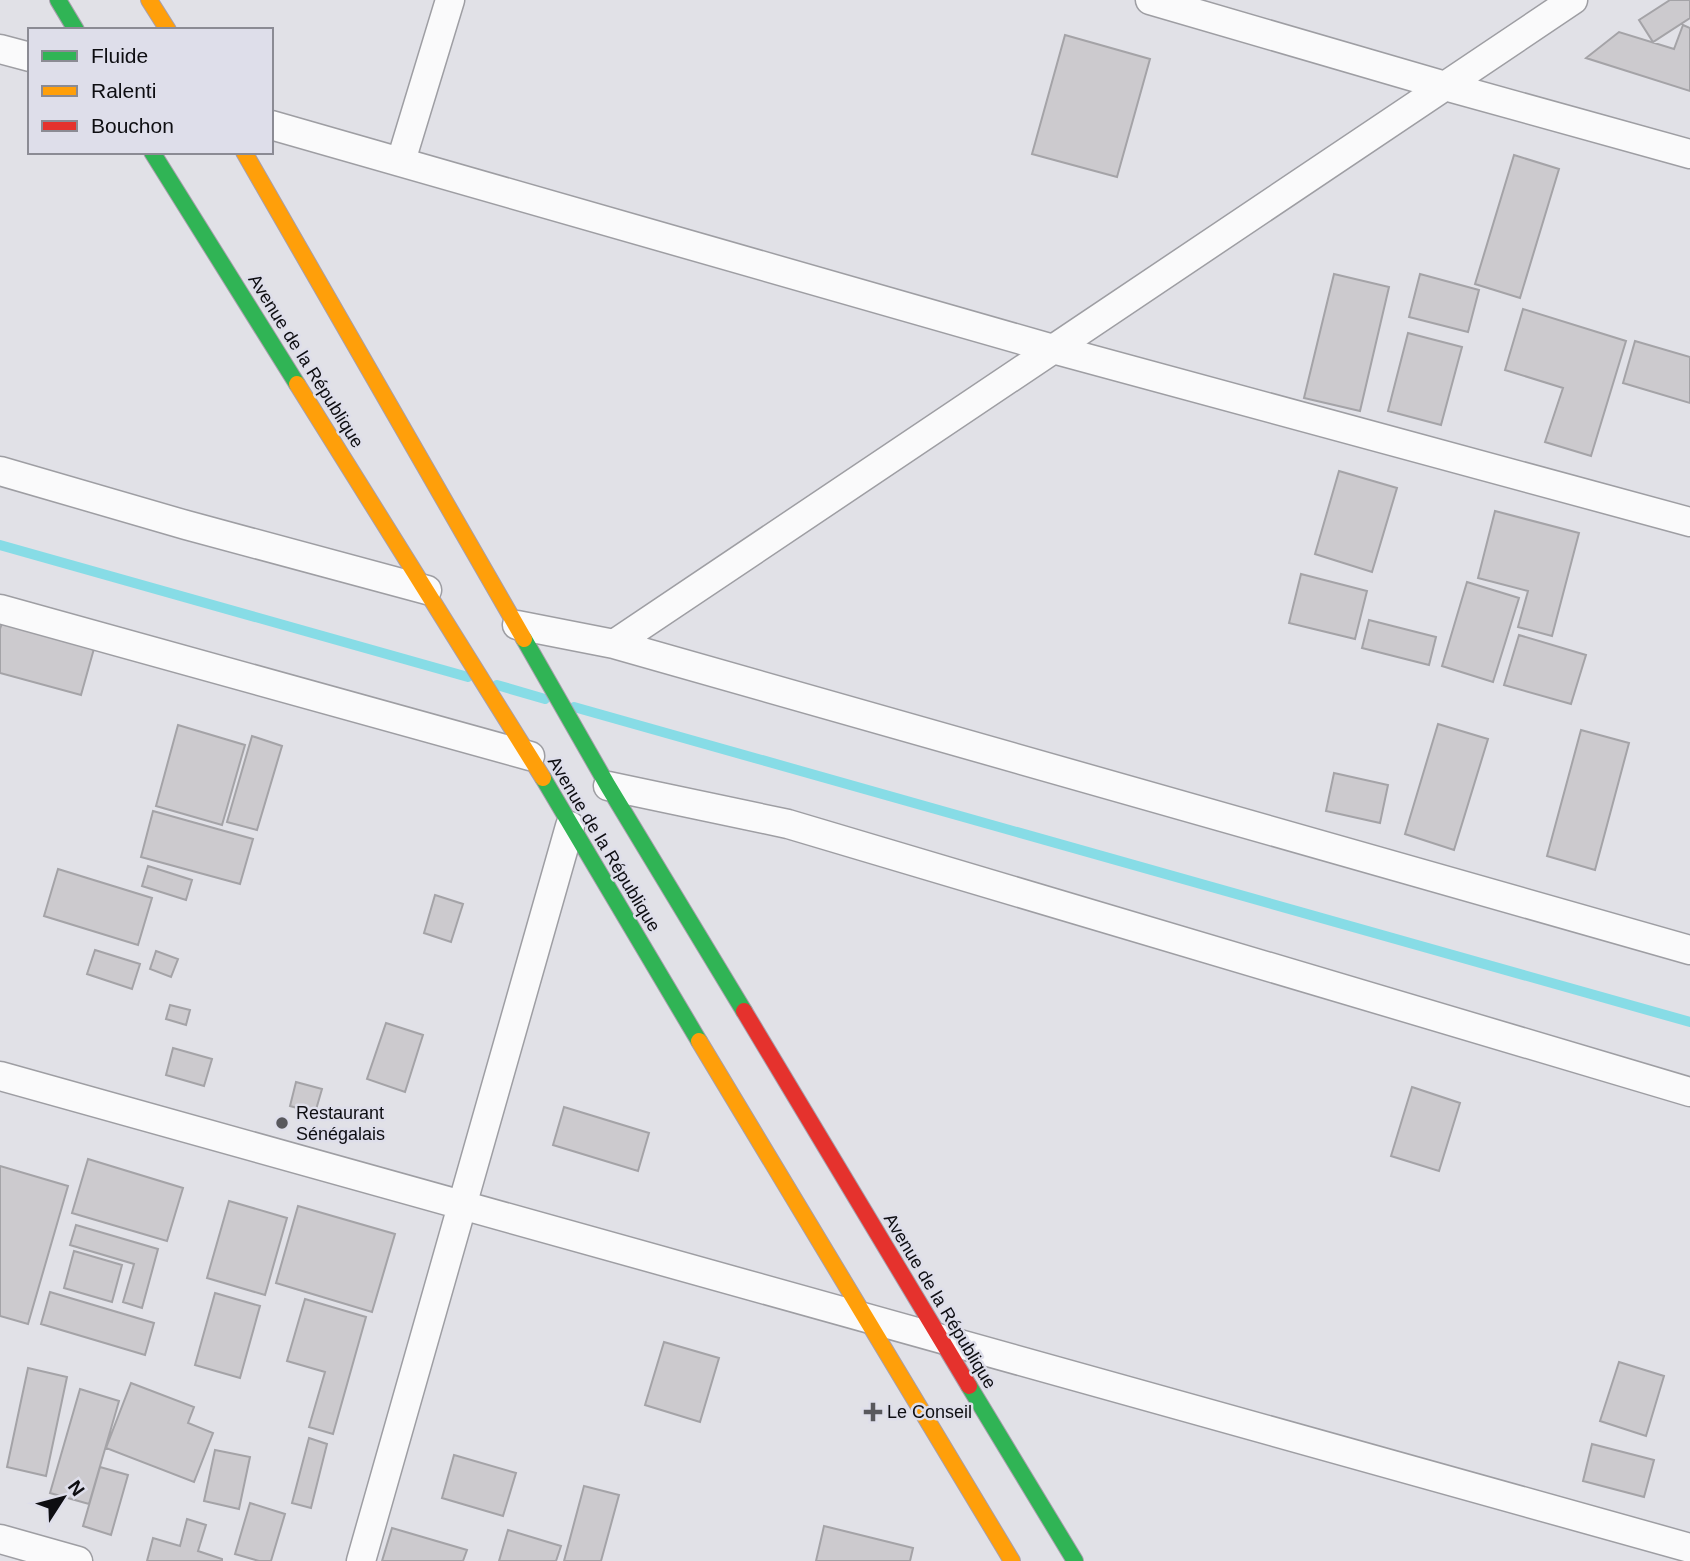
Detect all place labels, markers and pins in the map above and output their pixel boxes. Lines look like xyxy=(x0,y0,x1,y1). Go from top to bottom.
place label: Restaurant Sénégalais xyxy=(296,1103,385,1144)
marker: Restaurant Sénégalais xyxy=(274,1115,290,1131)
place label: Le Conseil xyxy=(887,1402,972,1422)
marker: Le Conseil xyxy=(865,1404,881,1420)

